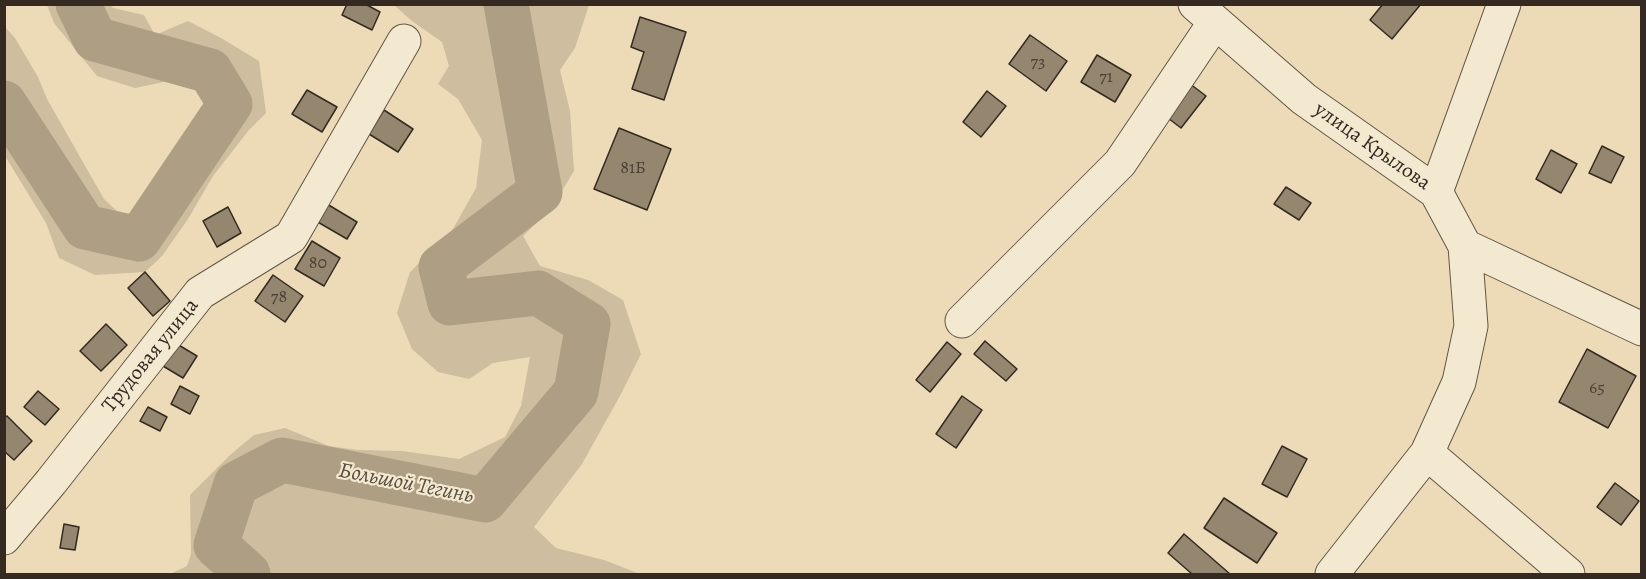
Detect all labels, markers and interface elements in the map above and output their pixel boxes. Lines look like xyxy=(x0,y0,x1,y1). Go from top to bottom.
house number: 73 xyxy=(1030,52,1046,74)
house number: 71 xyxy=(1099,67,1113,89)
street label: улица Крылова xyxy=(1309,98,1435,196)
house number: 81Б xyxy=(620,158,646,180)
house number: 80 xyxy=(309,253,327,275)
house number: 78 xyxy=(271,287,287,309)
street label: Трудовая улица xyxy=(97,294,205,418)
house number: 65 xyxy=(1589,378,1605,400)
water label: Большой Тегинь xyxy=(336,458,476,510)

